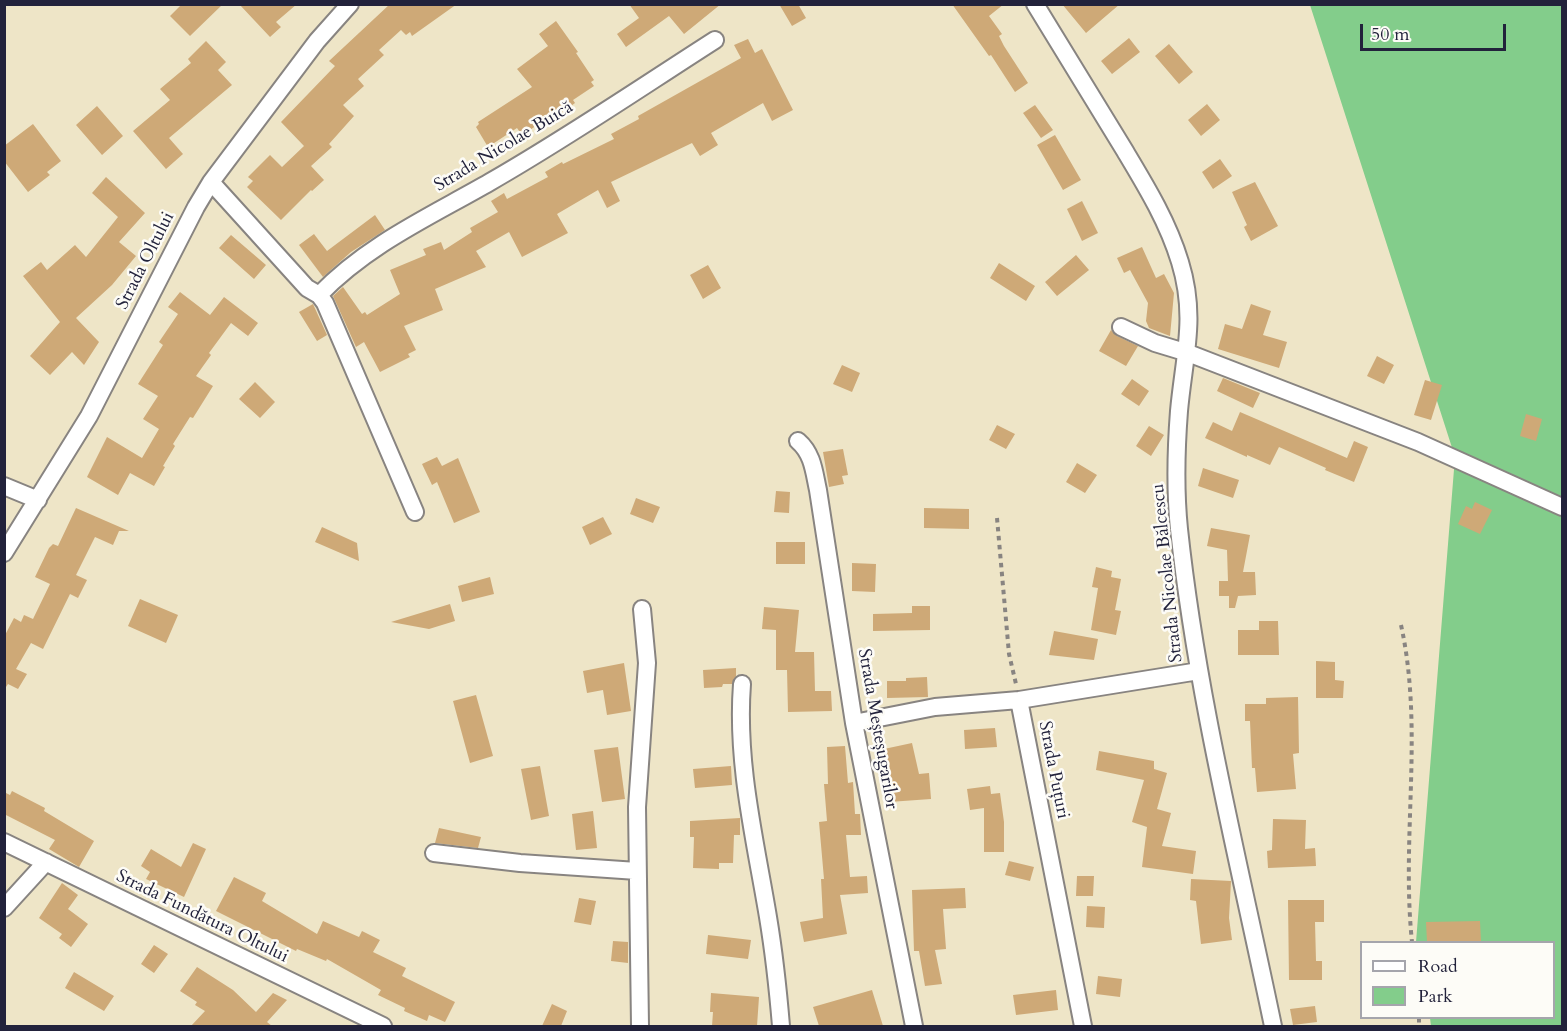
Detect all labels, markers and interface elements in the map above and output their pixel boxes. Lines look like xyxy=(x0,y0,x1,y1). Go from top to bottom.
scale bar xyxy=(1363,12,1508,50)
text: 50 m xyxy=(1371,22,1410,47)
street label: Strada Nicolae Buică xyxy=(431,97,577,197)
street label: Strada Oltului xyxy=(112,209,180,313)
street label: Strada Nicolae Bălcescu xyxy=(1148,482,1188,664)
street label: Strada Meșteșugarilor xyxy=(852,647,902,811)
street label: Strada Puțuri xyxy=(1033,719,1073,821)
street label: Strada Fundătura Oltului xyxy=(112,866,292,968)
legend xyxy=(1360,941,1555,1019)
text: Road xyxy=(1418,954,1458,979)
text: Park xyxy=(1418,984,1453,1009)

